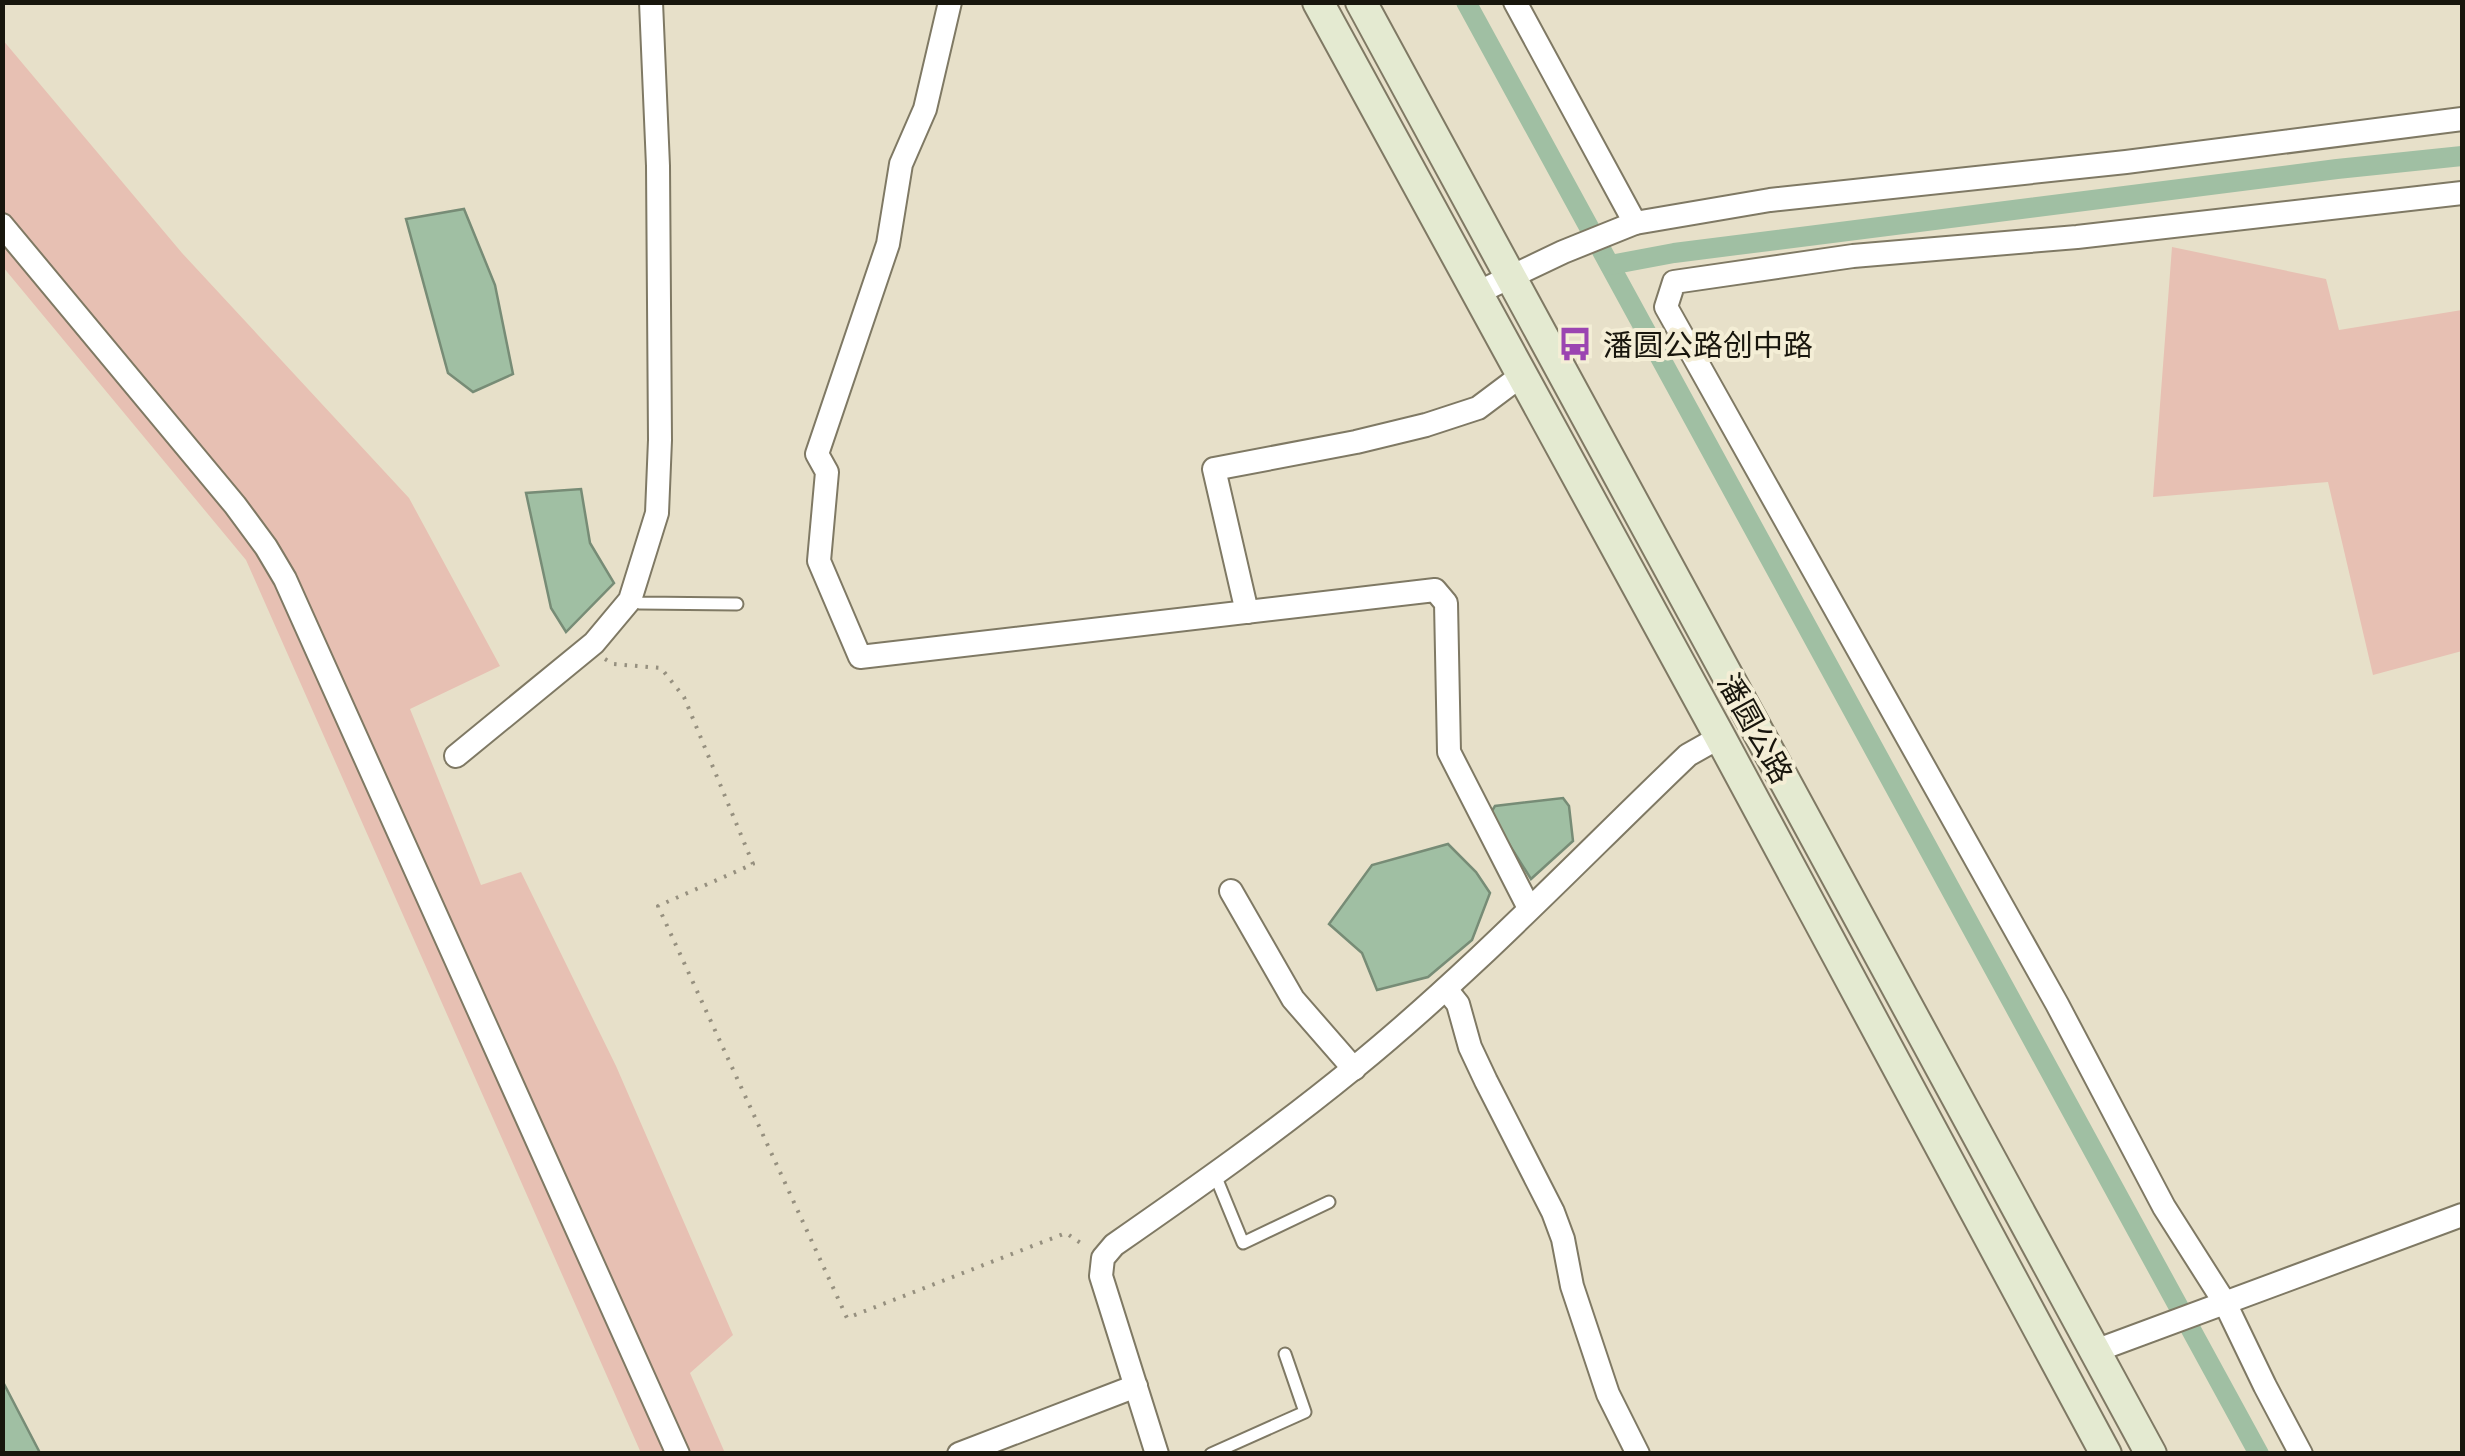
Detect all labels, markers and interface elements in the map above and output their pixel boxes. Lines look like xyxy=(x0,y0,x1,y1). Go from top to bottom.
bus stop icon: 潘圆公路创中路 xyxy=(1556,325,1594,363)
place label: 潘圆公路创中路 xyxy=(1603,325,1813,364)
street label: 潘圆公路 xyxy=(1710,666,1802,790)

